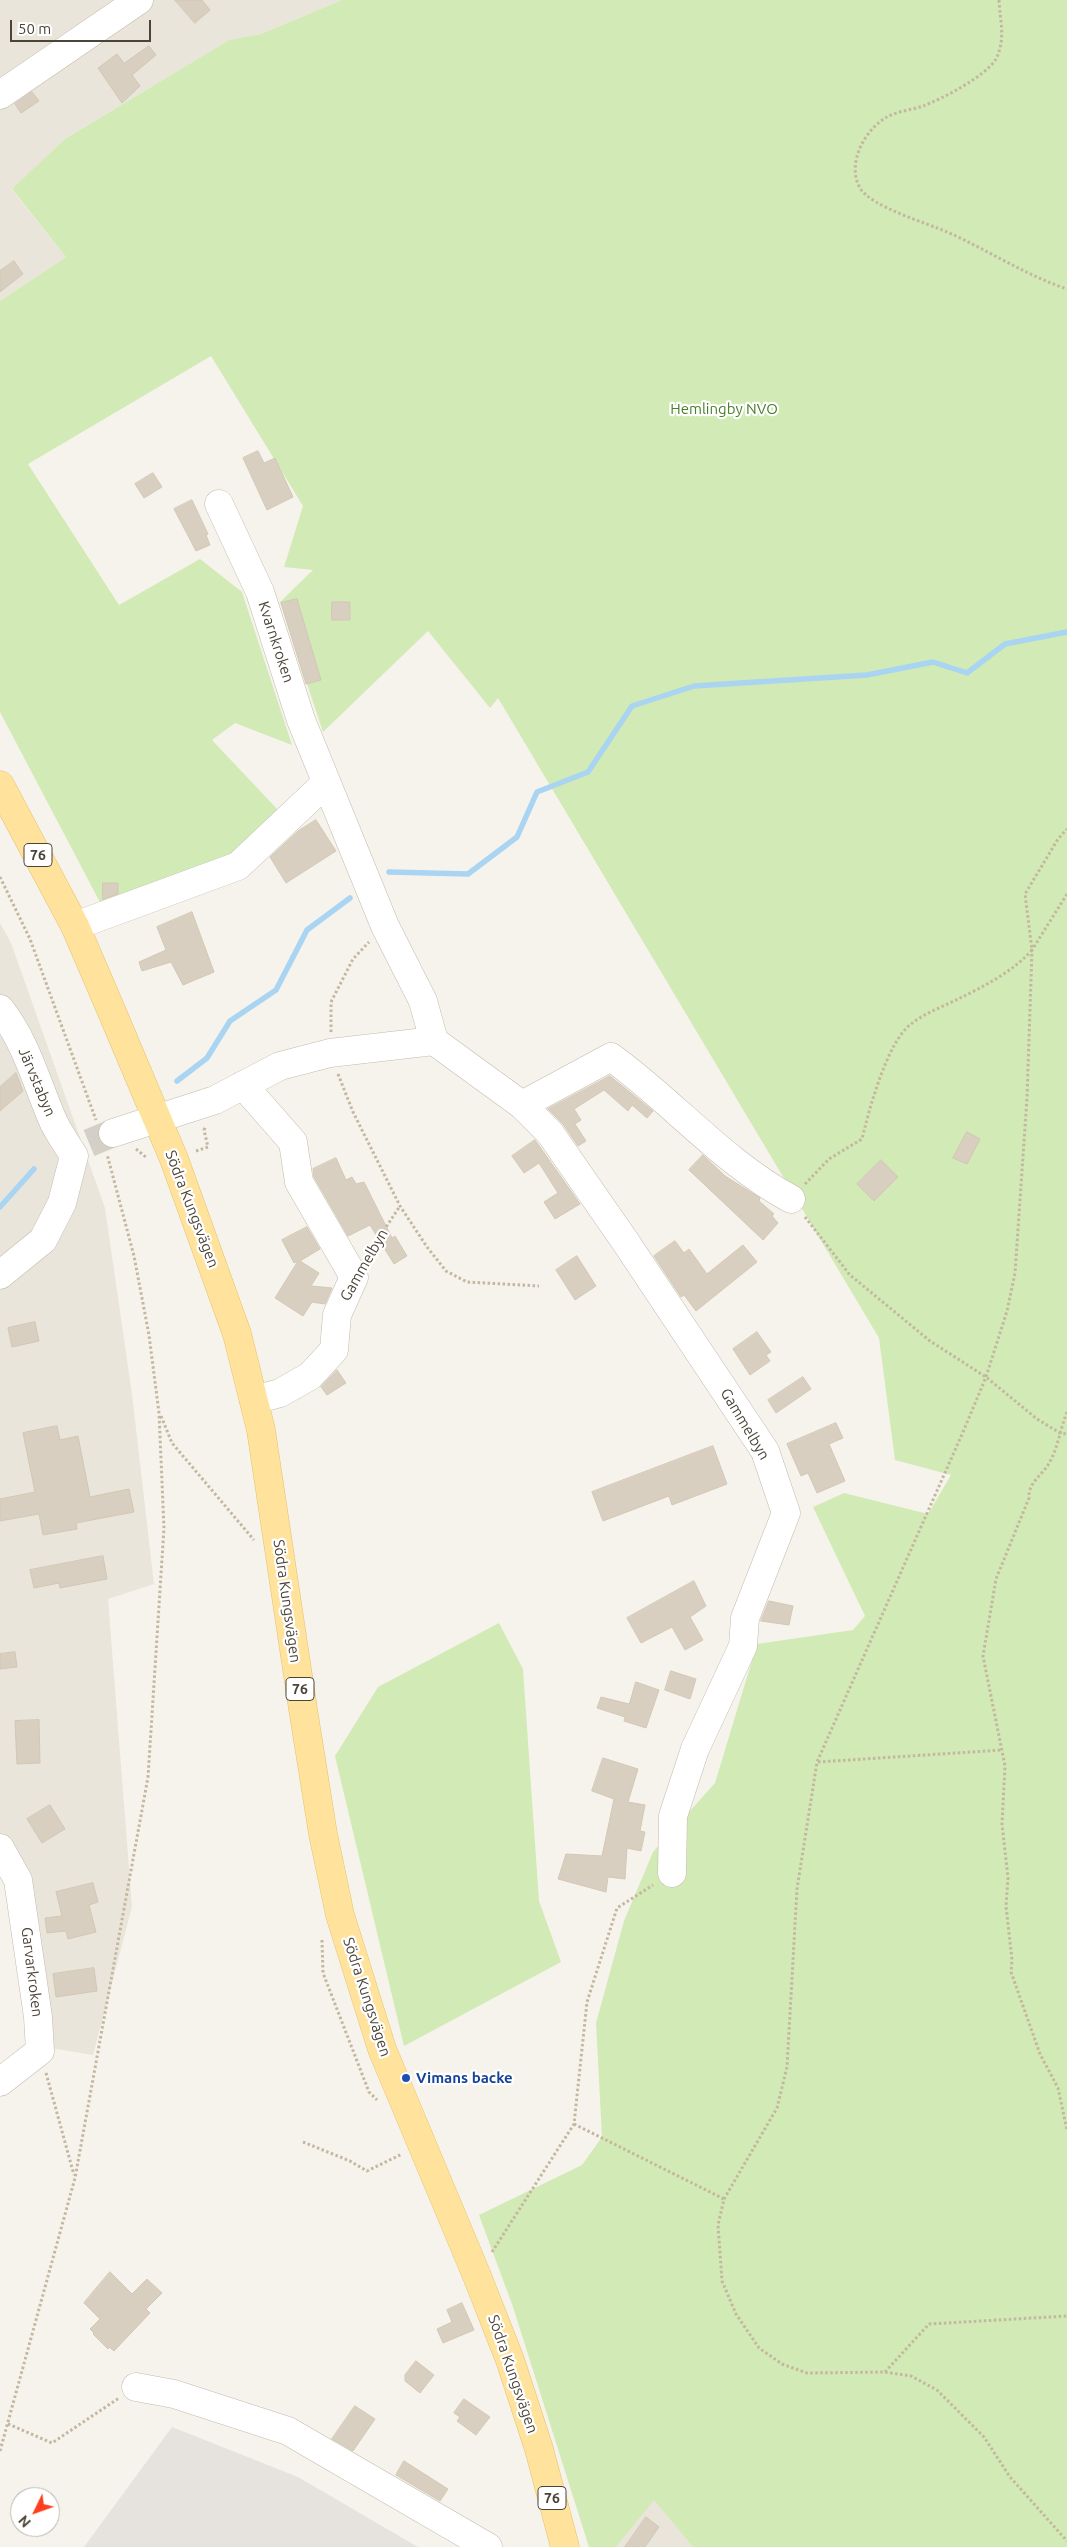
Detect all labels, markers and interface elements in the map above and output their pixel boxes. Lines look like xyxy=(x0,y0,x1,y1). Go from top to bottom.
scale bar xyxy=(12,10,154,42)
text: 50 m xyxy=(18,20,51,37)
park label: Hemlingby NVO xyxy=(670,400,778,418)
street label: Kvarnkroken xyxy=(254,599,298,685)
road number: 76 xyxy=(24,844,52,866)
street label: Järvstabyn xyxy=(14,1045,60,1119)
street label: Södra Kungsvägen xyxy=(161,1148,223,1270)
street label: Gammelbyn xyxy=(336,1226,392,1304)
street label: Gammelbyn xyxy=(717,1385,773,1463)
street label: Södra Kungsvägen xyxy=(269,1538,305,1664)
road number: 76 xyxy=(286,1678,314,1700)
street label: Garvarkroken xyxy=(18,1926,46,2018)
street label: Södra Kungsvägen xyxy=(339,1935,395,2059)
place label: Vimans backe xyxy=(416,2069,513,2087)
marker: Vimans backe xyxy=(400,2072,412,2084)
street label: Södra Kungsvägen xyxy=(484,2312,542,2436)
road number: 76 xyxy=(538,2486,566,2510)
north arrow xyxy=(10,2487,60,2537)
text: N xyxy=(15,2512,34,2531)

